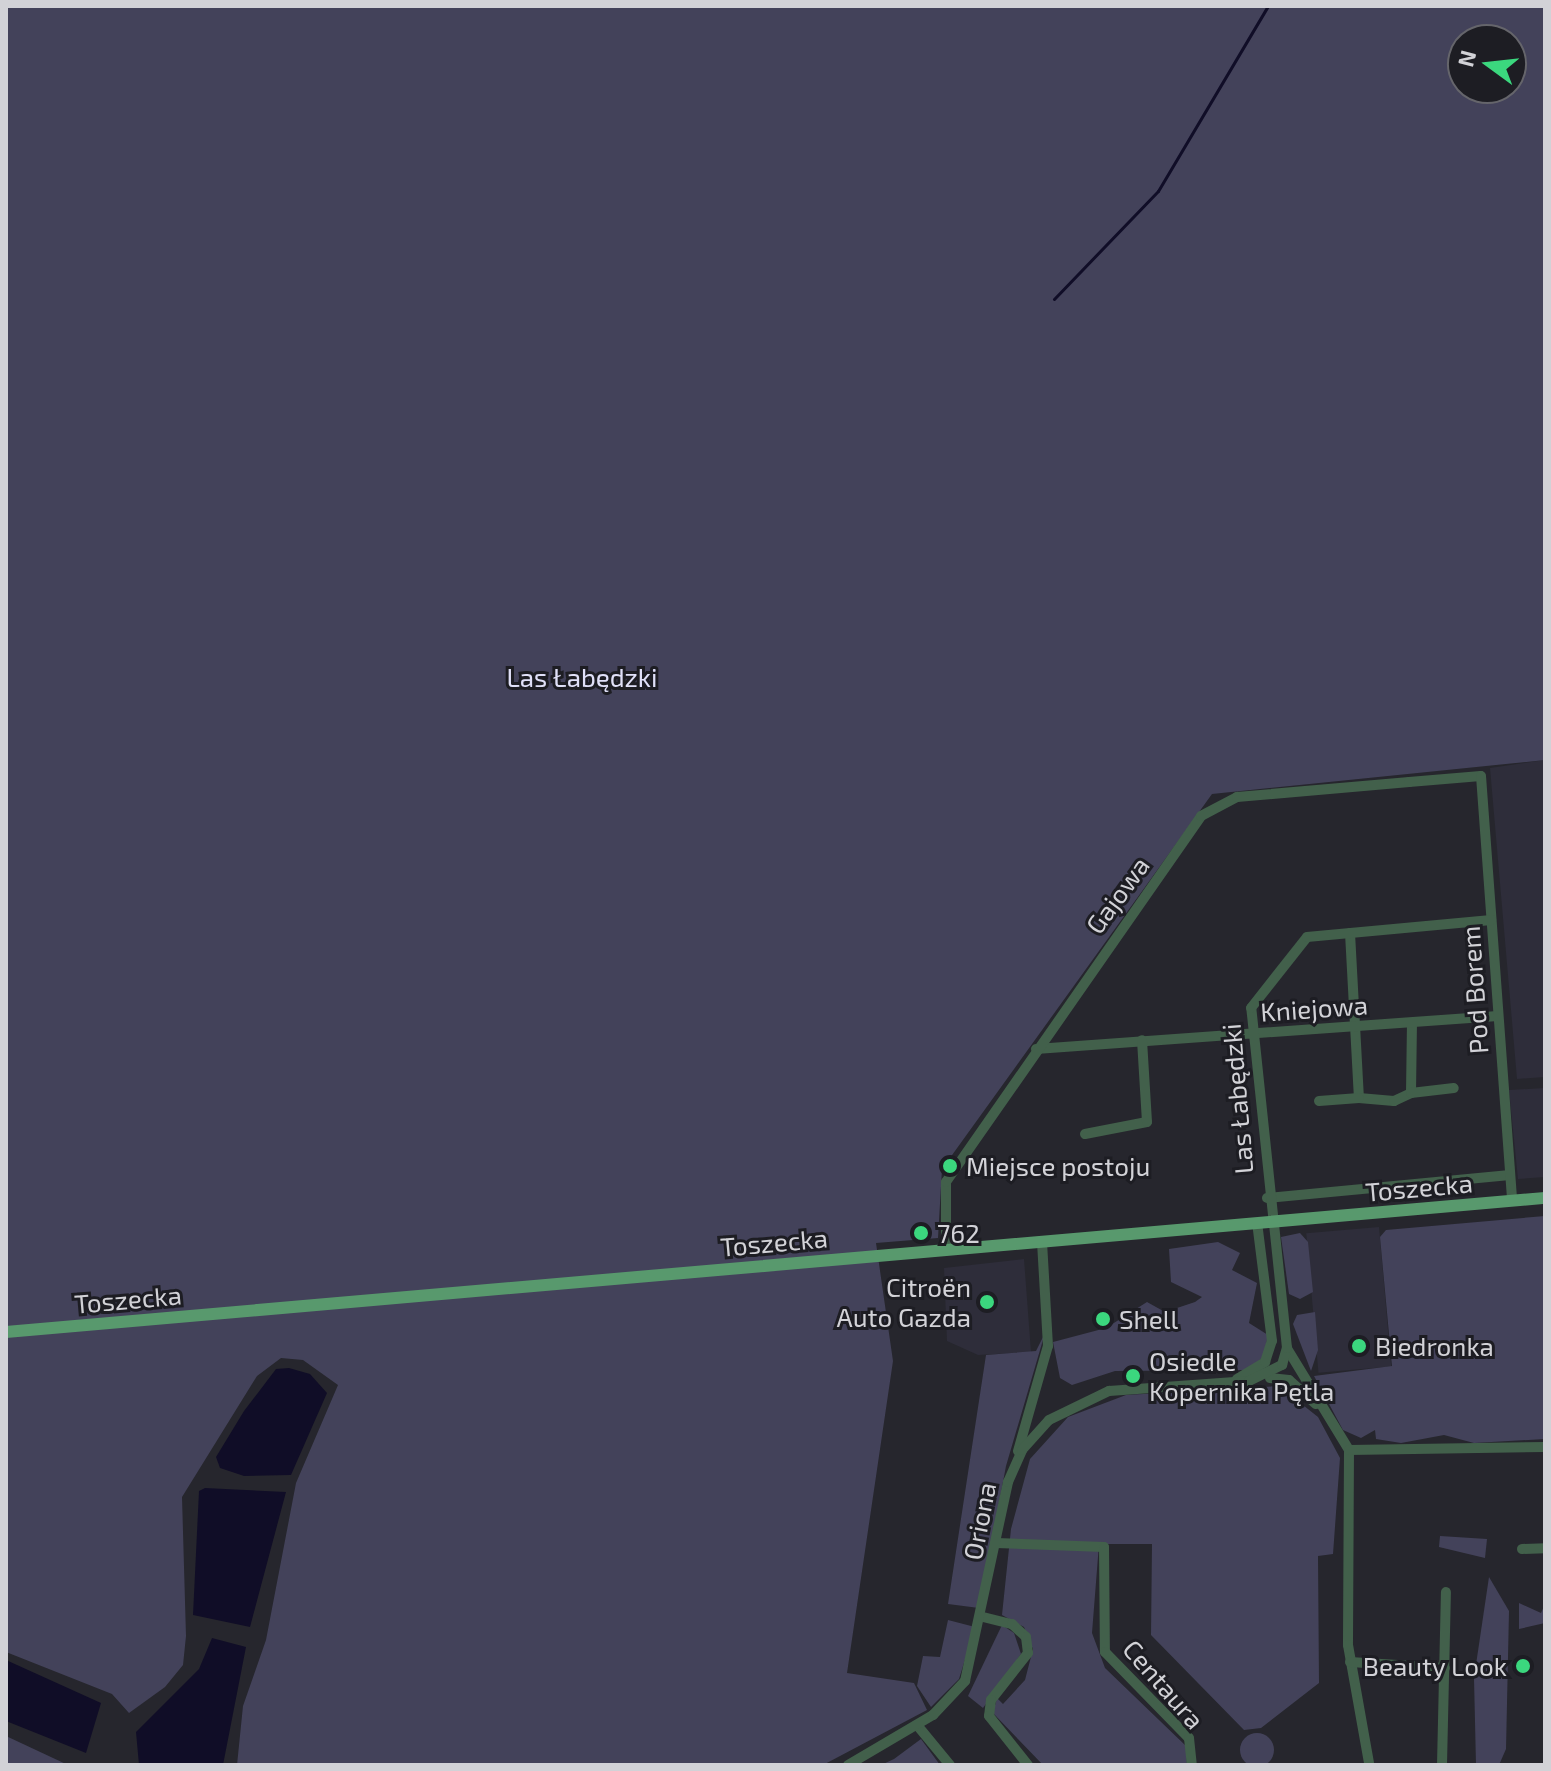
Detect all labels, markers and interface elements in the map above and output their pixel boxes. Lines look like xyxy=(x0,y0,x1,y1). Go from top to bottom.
north arrow xyxy=(1447,24,1527,104)
text: N xyxy=(1451,47,1480,69)
park label: Las Łabędzki xyxy=(506,661,658,693)
street label: Gajowa xyxy=(1079,850,1155,940)
street label: Pod Borem xyxy=(1454,925,1494,1055)
street label: Kniejowa xyxy=(1259,989,1369,1027)
street label: Las Łabędzki xyxy=(1215,1022,1259,1176)
place label: Miejsce postoju xyxy=(966,1150,1150,1182)
marker: Miejsce postoju xyxy=(941,1157,959,1175)
street label: Toszecka xyxy=(1364,1167,1474,1207)
place label: 762 xyxy=(937,1217,980,1249)
street label: Toszecka xyxy=(719,1222,829,1262)
marker: 762 xyxy=(912,1224,930,1242)
place label: Citroën Auto Gazda xyxy=(837,1271,971,1332)
street label: Toszecka xyxy=(73,1279,183,1319)
marker: Citroën Auto Gazda xyxy=(978,1293,996,1311)
place label: Shell xyxy=(1119,1303,1178,1335)
marker: Shell xyxy=(1094,1310,1112,1328)
place label: Biedronka xyxy=(1375,1330,1494,1362)
marker: Biedronka xyxy=(1350,1337,1368,1355)
place label: Osiedle Kopernika Pętla xyxy=(1149,1345,1334,1406)
marker: Osiedle Kopernika Pętla xyxy=(1124,1367,1142,1385)
street label: Oriona xyxy=(956,1480,1002,1562)
street label: Centaura xyxy=(1117,1633,1211,1735)
place label: Beauty Look xyxy=(1362,1650,1507,1682)
marker: Beauty Look xyxy=(1514,1657,1532,1675)

